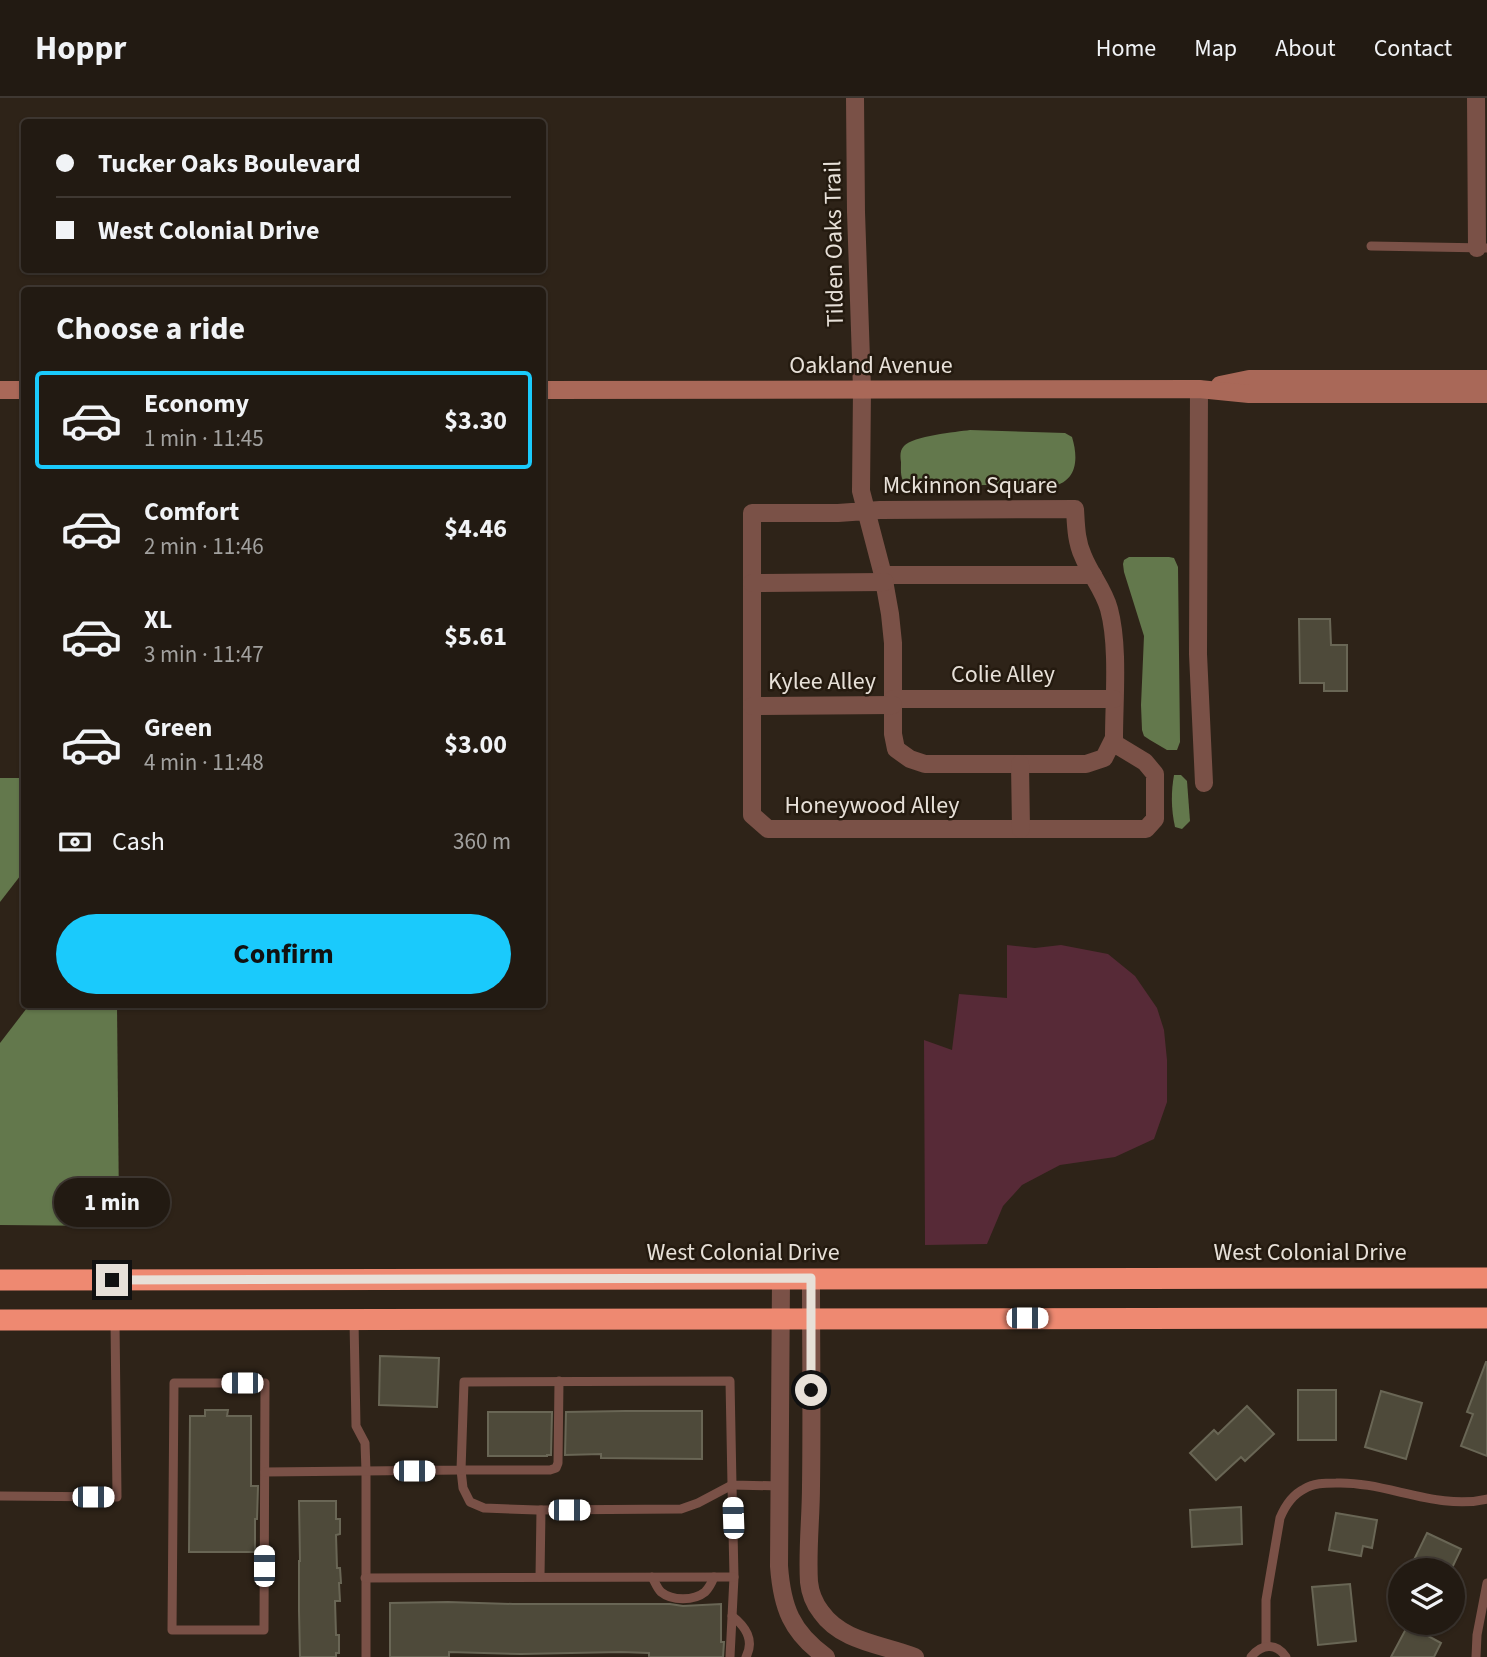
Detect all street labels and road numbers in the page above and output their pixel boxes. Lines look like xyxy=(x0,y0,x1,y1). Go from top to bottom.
street label: Tilden Oaks Trail xyxy=(815,160,853,328)
street label: Oakland Avenue xyxy=(789,348,953,383)
street label: Mckinnon Square xyxy=(883,468,1057,503)
street label: Colie Alley xyxy=(951,657,1055,692)
street label: Kylee Alley xyxy=(768,664,876,699)
street label: Honeywood Alley xyxy=(785,788,959,823)
street label: West Colonial Drive xyxy=(646,1235,840,1270)
street label: West Colonial Drive xyxy=(1213,1235,1407,1270)

